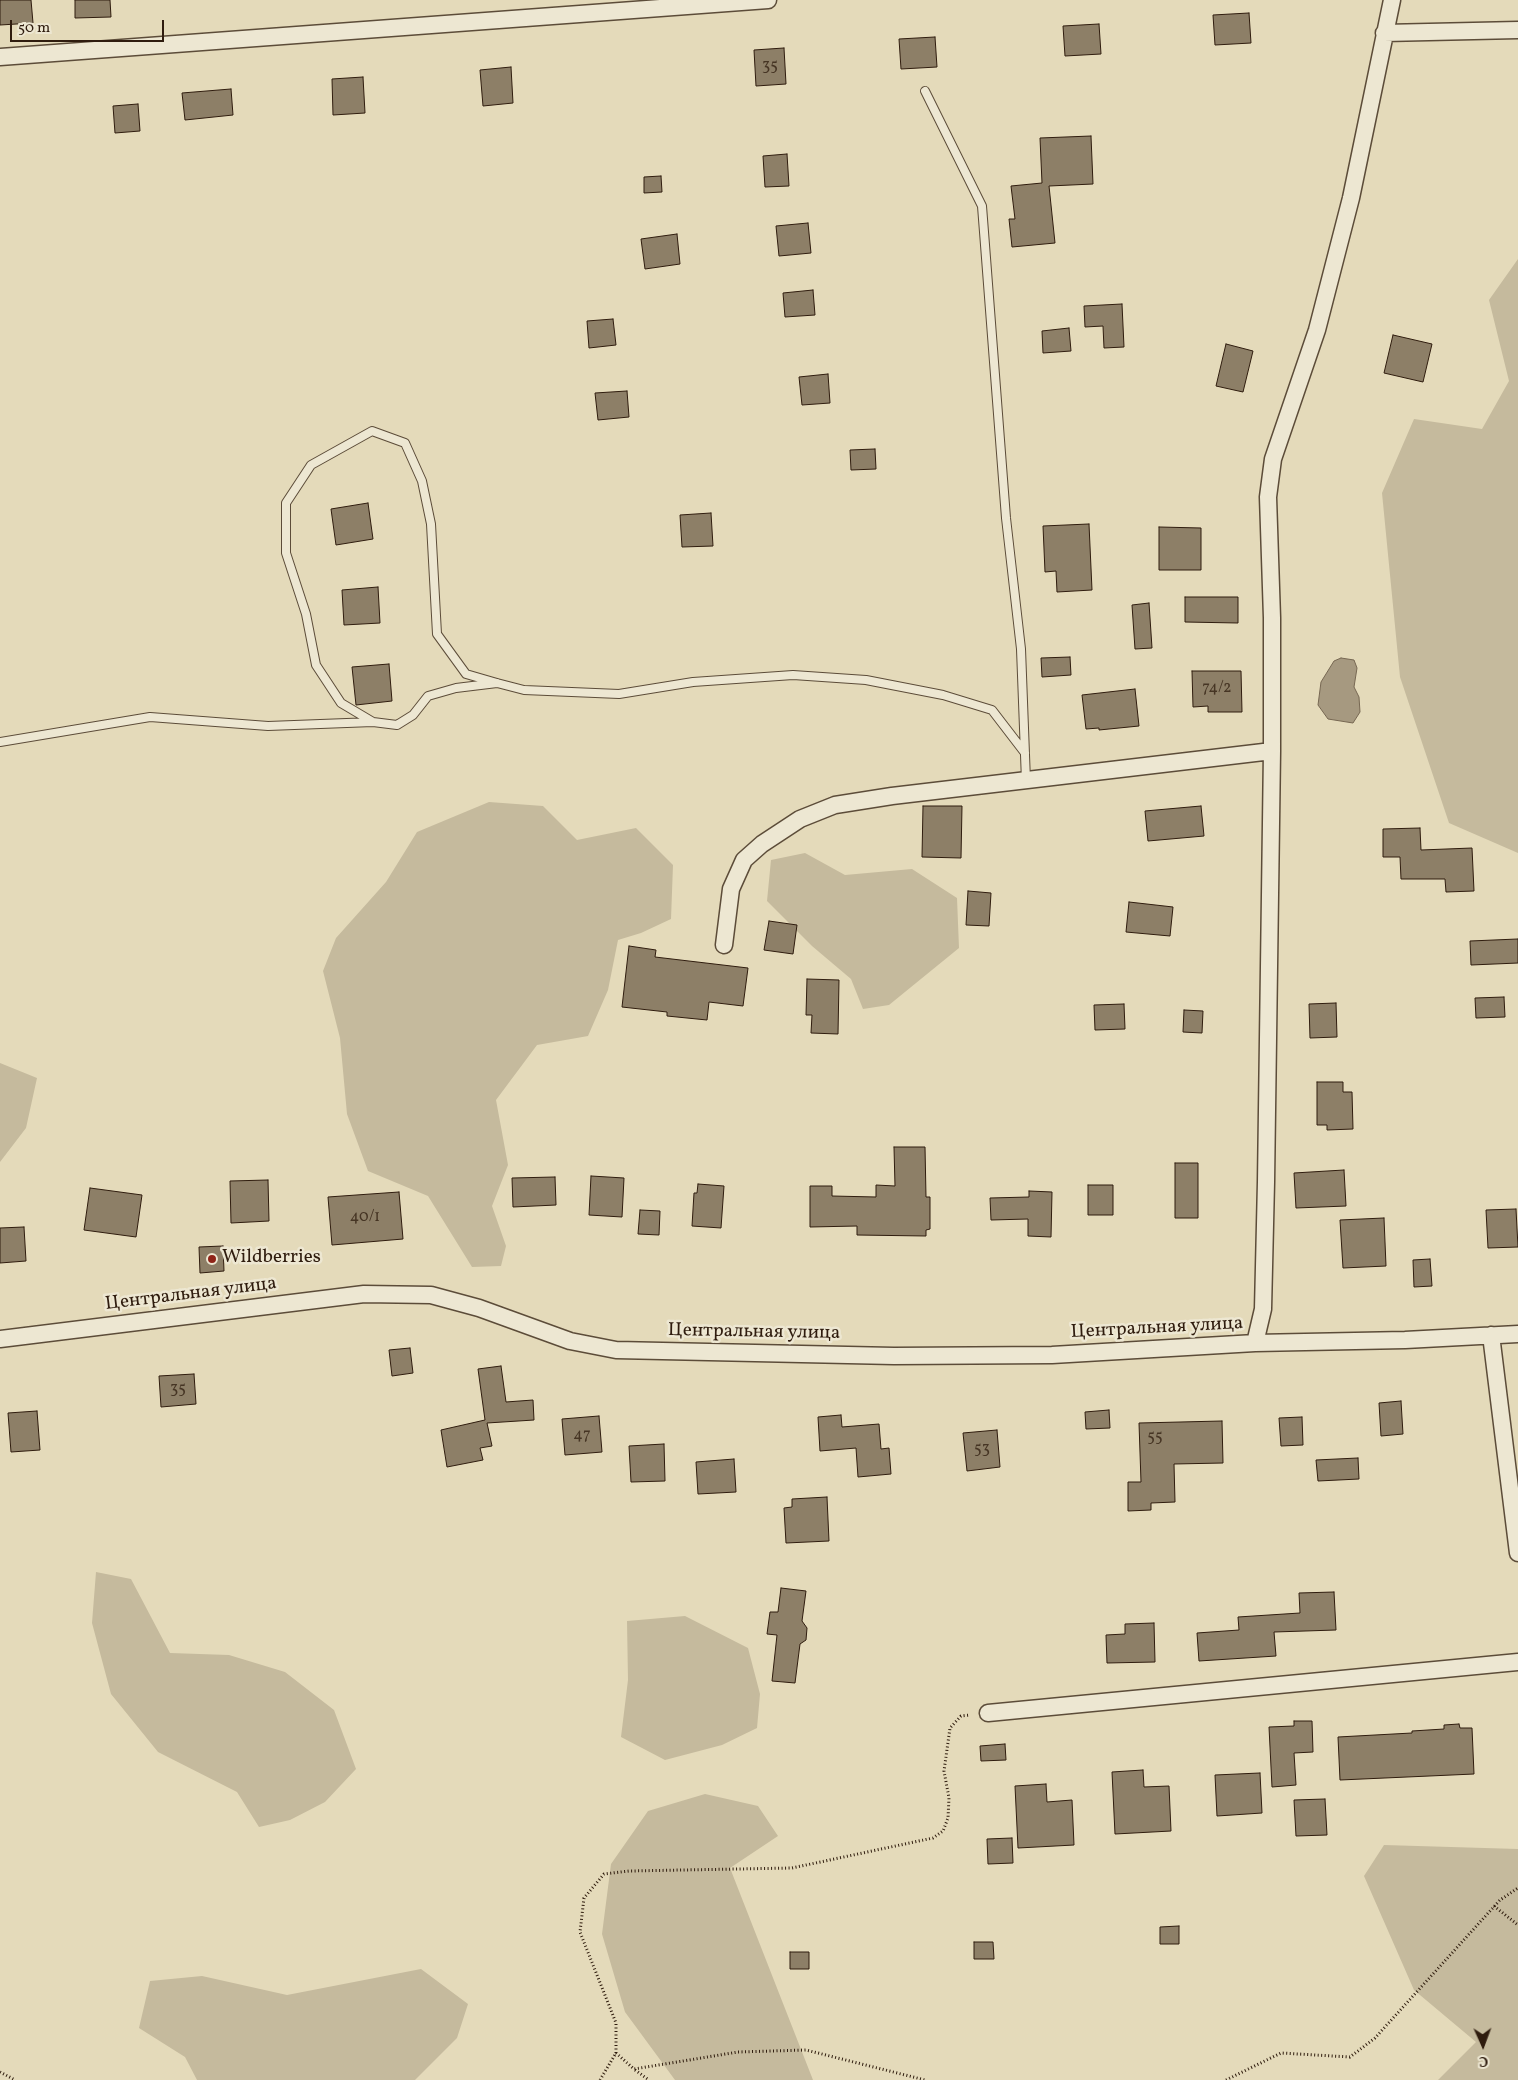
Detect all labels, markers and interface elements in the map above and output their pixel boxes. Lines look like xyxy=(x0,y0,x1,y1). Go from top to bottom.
scale bar xyxy=(12,10,166,42)
text: 50 m xyxy=(18,18,50,39)
house number: 35 xyxy=(762,57,778,77)
house number: 74/2 xyxy=(1202,679,1232,699)
house number: 40/1 xyxy=(350,1208,380,1228)
place label: Wildberries xyxy=(222,1248,321,1270)
marker: Wildberries xyxy=(206,1253,218,1265)
street label: Центральная улица xyxy=(104,1273,278,1317)
street label: Центральная улица xyxy=(1070,1313,1244,1345)
street label: Центральная улица xyxy=(668,1320,840,1346)
house number: 35 xyxy=(170,1380,186,1400)
house number: 47 xyxy=(573,1426,591,1446)
house number: 55 xyxy=(1147,1428,1163,1448)
house number: 53 xyxy=(974,1440,990,1460)
north arrow xyxy=(1458,2020,1508,2070)
text: С xyxy=(1479,2051,1488,2070)

